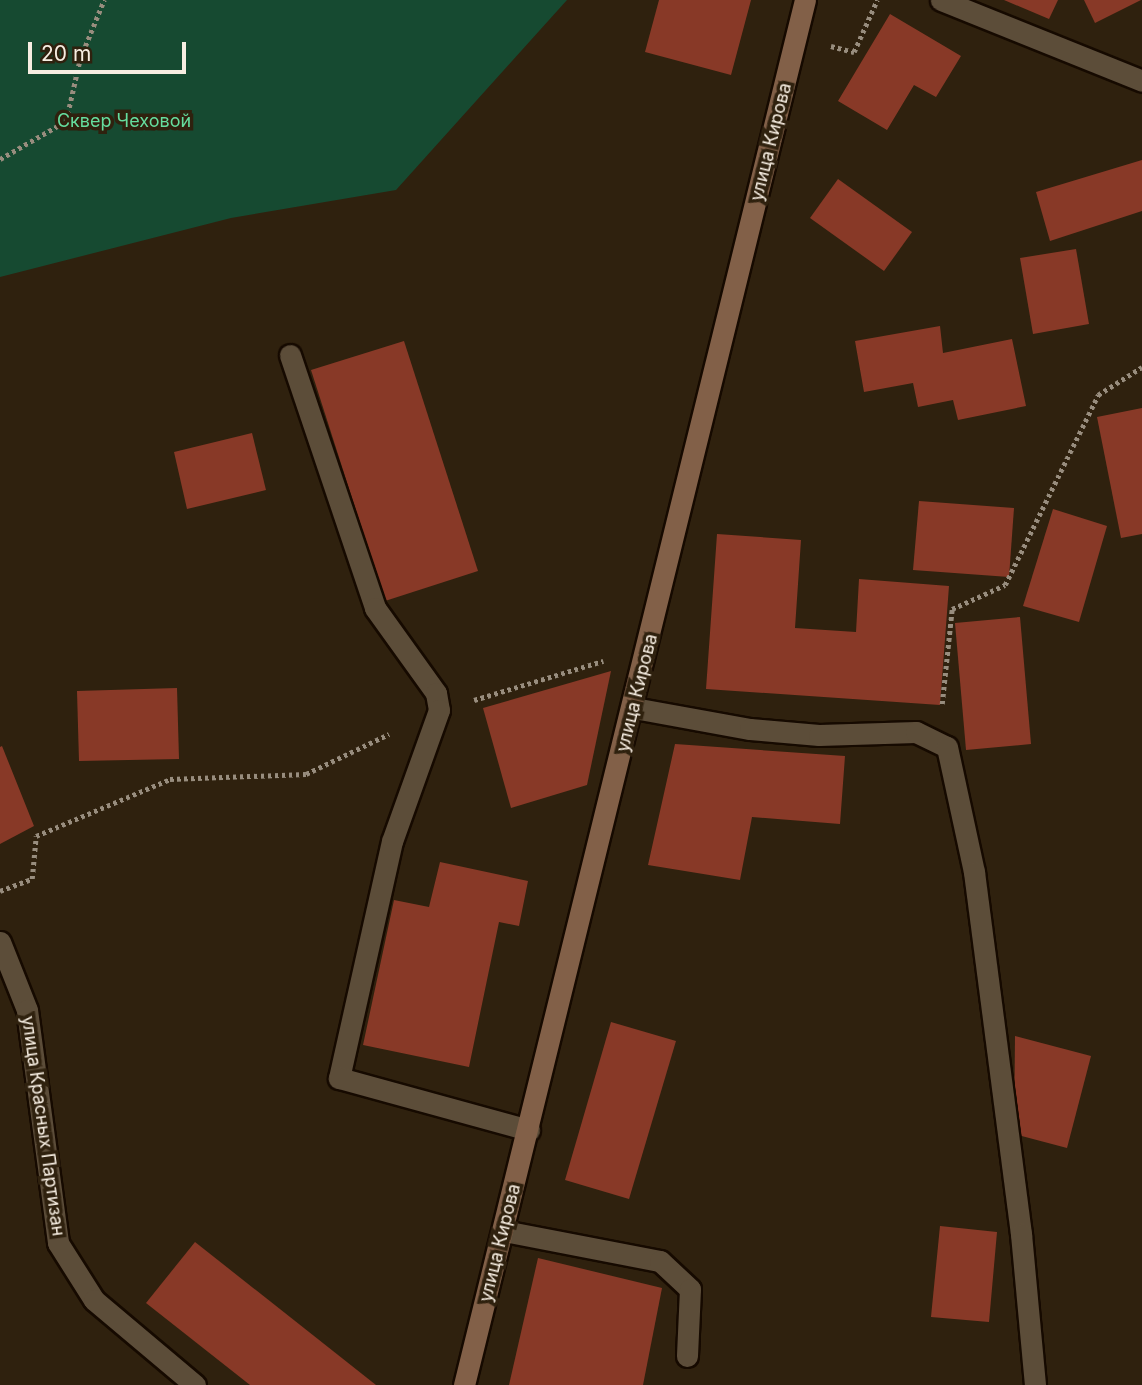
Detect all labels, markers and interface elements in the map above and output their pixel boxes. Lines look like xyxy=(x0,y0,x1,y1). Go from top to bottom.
scale bar xyxy=(32,28,189,72)
text: 20 m xyxy=(41,41,91,66)
street label: улица Кирова xyxy=(746,81,796,203)
park label: Сквер Чеховой xyxy=(57,110,191,132)
street label: улица Кирова xyxy=(612,632,662,754)
street label: улица Красных Партизан xyxy=(17,1015,69,1237)
street label: улица Кирова xyxy=(475,1182,525,1304)

